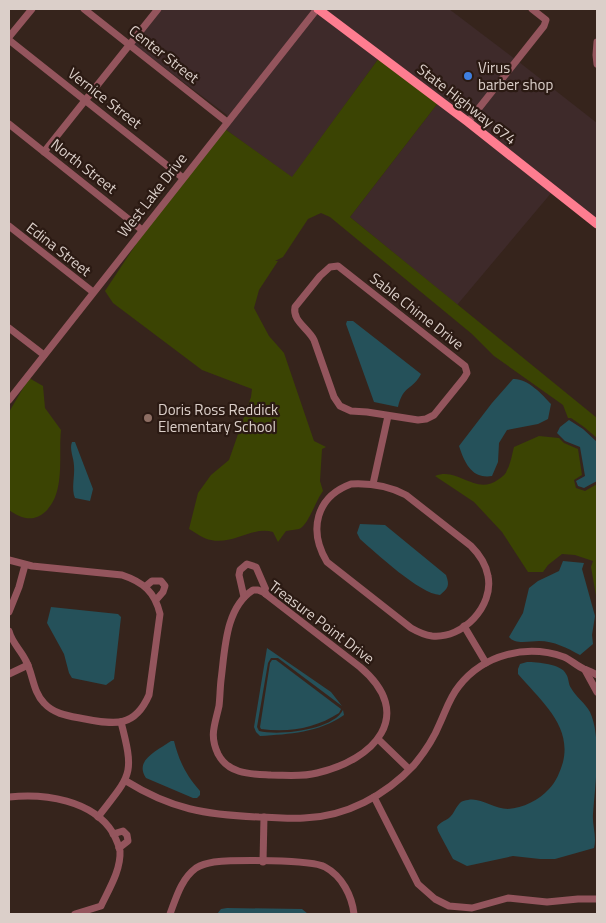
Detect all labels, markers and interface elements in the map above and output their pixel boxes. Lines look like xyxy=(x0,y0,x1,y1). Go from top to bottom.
street label: Center Street xyxy=(124,19,205,89)
place label: Virus barber shop xyxy=(478,56,554,96)
street label: State Highway 674 xyxy=(412,58,522,150)
street label: Vernice Street xyxy=(63,62,147,135)
marker: Virus barber shop xyxy=(462,70,474,82)
street label: North Street xyxy=(46,133,123,200)
street label: West Lake Drive xyxy=(112,148,192,242)
street label: Edina Street xyxy=(22,216,97,282)
street label: Sable Chime Drive xyxy=(365,267,469,355)
place label: Doris Ross Reddick Elementary School xyxy=(158,398,278,438)
marker: Doris Ross Reddick Elementary School xyxy=(142,412,154,424)
street label: Treasure Point Drive xyxy=(264,575,380,669)

